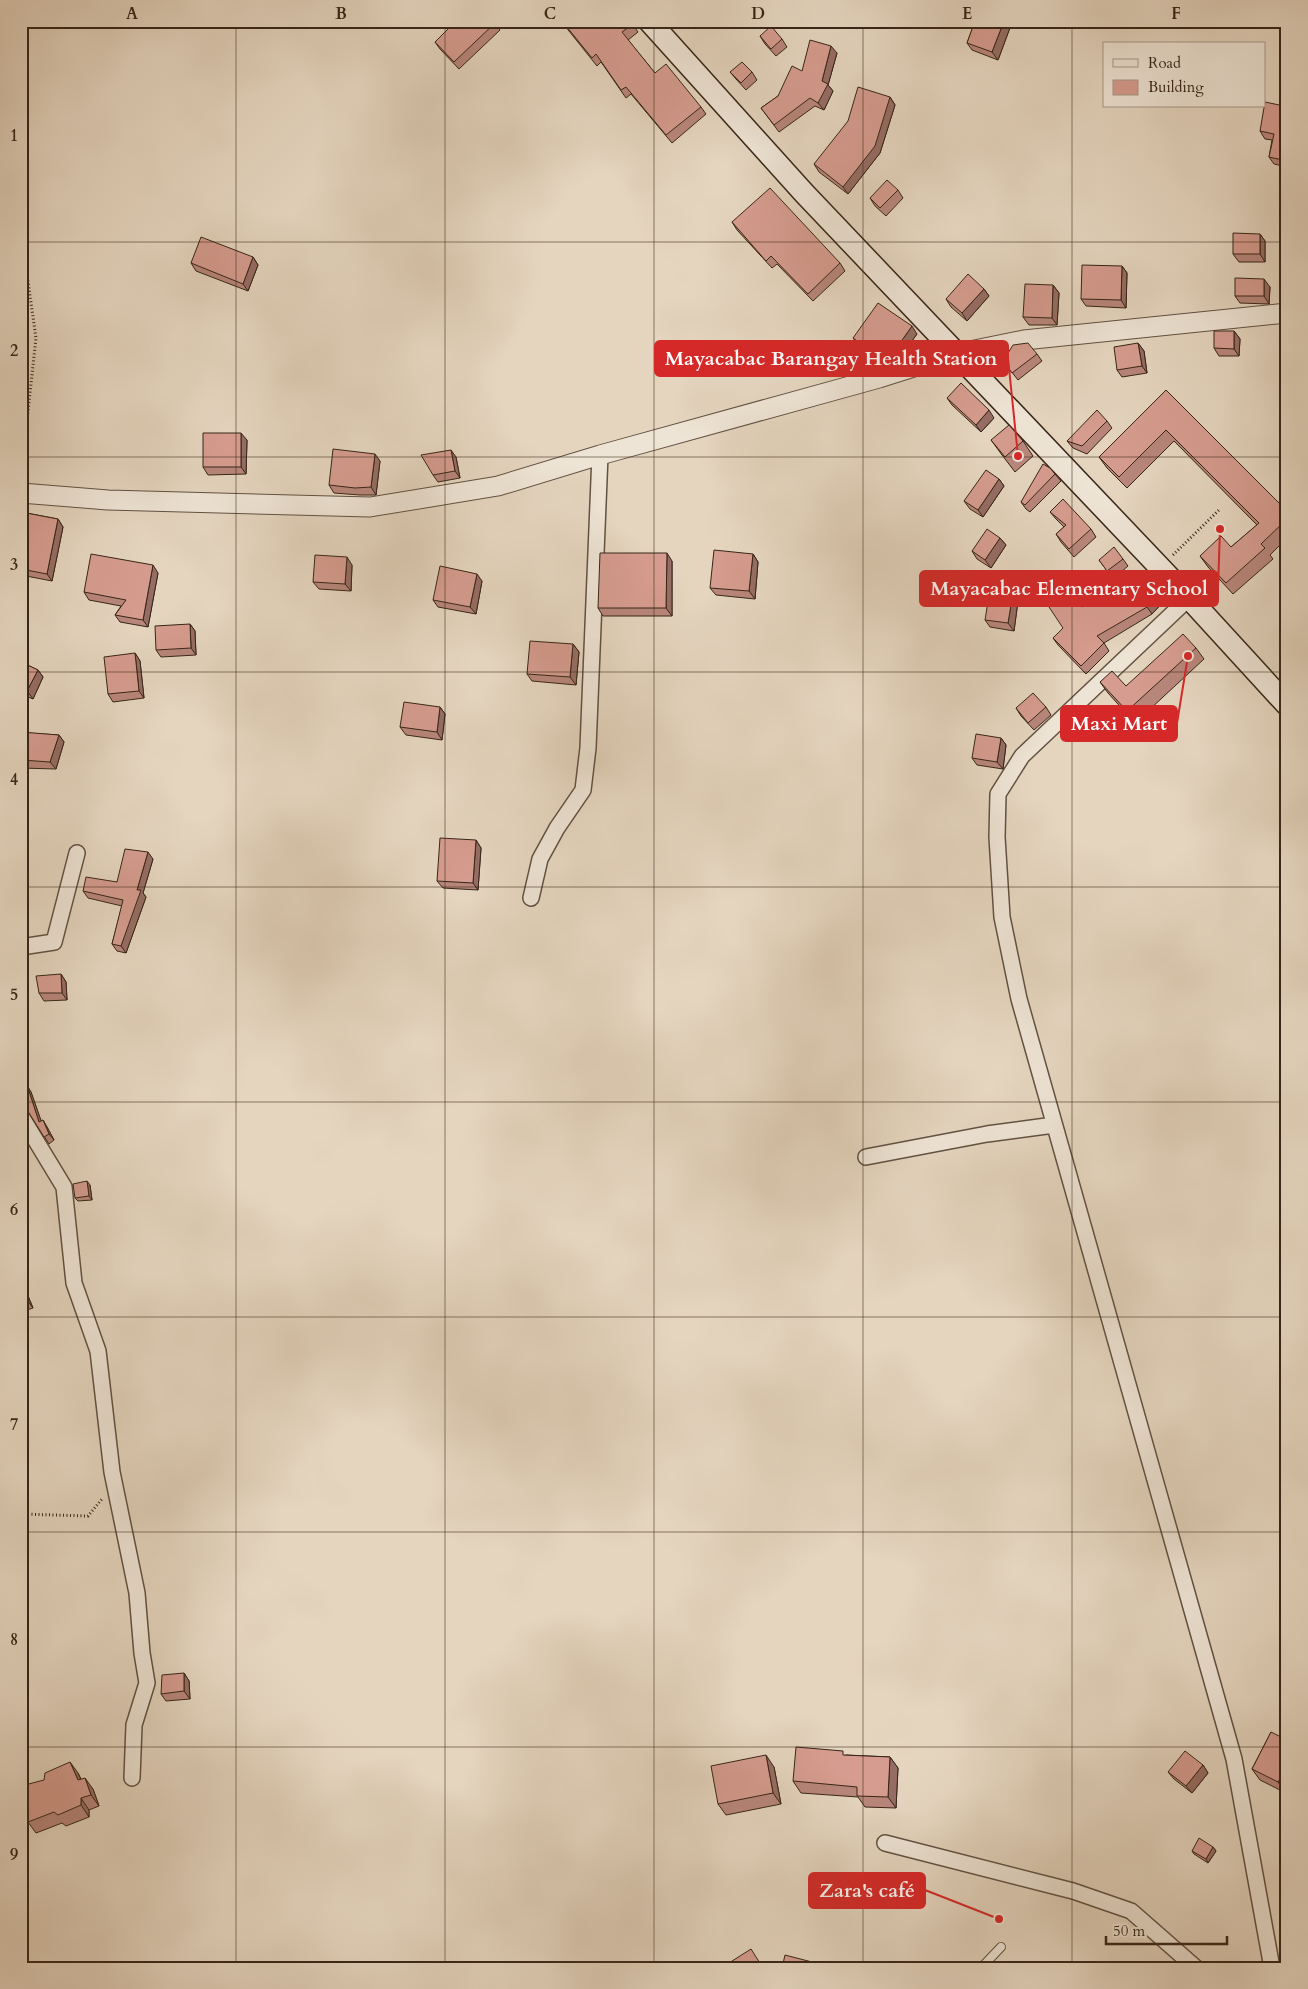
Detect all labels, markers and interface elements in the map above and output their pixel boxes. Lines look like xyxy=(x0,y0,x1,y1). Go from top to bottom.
text: A xyxy=(126,3,138,25)
text: B xyxy=(335,3,347,25)
text: C xyxy=(544,3,556,25)
text: D xyxy=(751,3,765,25)
text: E xyxy=(962,3,972,25)
text: F xyxy=(1171,3,1181,25)
legend xyxy=(1103,42,1266,108)
text: Road xyxy=(1148,53,1181,73)
text: Building xyxy=(1148,77,1204,97)
text: 1 xyxy=(10,125,18,147)
text: 2 xyxy=(10,340,18,362)
callout: Mayacabac Barangay Health Station xyxy=(655,341,1008,376)
text: Mayacabac Barangay Health Station xyxy=(665,345,997,372)
text: 3 xyxy=(10,554,18,576)
callout: Mayacabac Elementary School xyxy=(920,571,1218,606)
text: Mayacabac Elementary School xyxy=(930,575,1208,602)
callout: Maxi Mart xyxy=(1061,706,1177,741)
text: Maxi Mart xyxy=(1071,710,1167,737)
text: 4 xyxy=(10,769,18,791)
text: 5 xyxy=(10,984,18,1006)
text: 6 xyxy=(10,1199,18,1221)
text: 7 xyxy=(10,1414,18,1436)
text: 8 xyxy=(10,1629,18,1651)
text: 9 xyxy=(10,1844,18,1866)
callout: Zara's café xyxy=(809,1873,925,1908)
text: Zara's café xyxy=(819,1877,915,1904)
scale bar xyxy=(1106,1914,1227,1946)
text: 50 m xyxy=(1113,1921,1145,1941)

